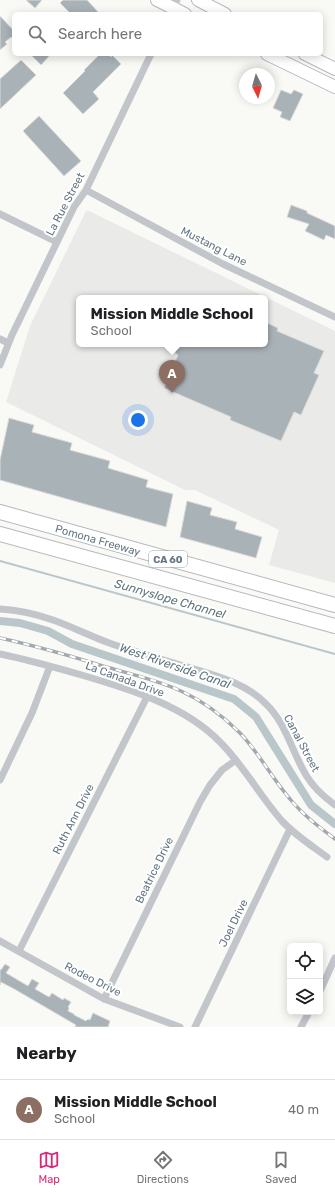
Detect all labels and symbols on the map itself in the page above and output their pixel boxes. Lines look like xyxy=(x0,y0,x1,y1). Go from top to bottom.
north arrow xyxy=(239,68,275,104)
street label: La Rue Street xyxy=(43,170,88,238)
street label: Mustang Lane xyxy=(179,224,249,269)
pin: A xyxy=(159,360,185,393)
your location xyxy=(128,410,148,430)
street label: Pomona Freeway xyxy=(54,522,142,559)
road number: CA 60 xyxy=(149,551,187,567)
water label: Sunnyslope Channel xyxy=(113,576,228,622)
water label: West Riverside Canal xyxy=(118,640,233,692)
street label: La Canada Drive xyxy=(84,659,166,700)
street label: Canal Street xyxy=(281,712,322,775)
street label: Ruth Ann Drive xyxy=(50,782,97,857)
street label: Beatrice Drive xyxy=(133,835,176,905)
street label: Joel Drive xyxy=(216,897,251,949)
street label: Rodeo Drive xyxy=(62,960,123,999)

